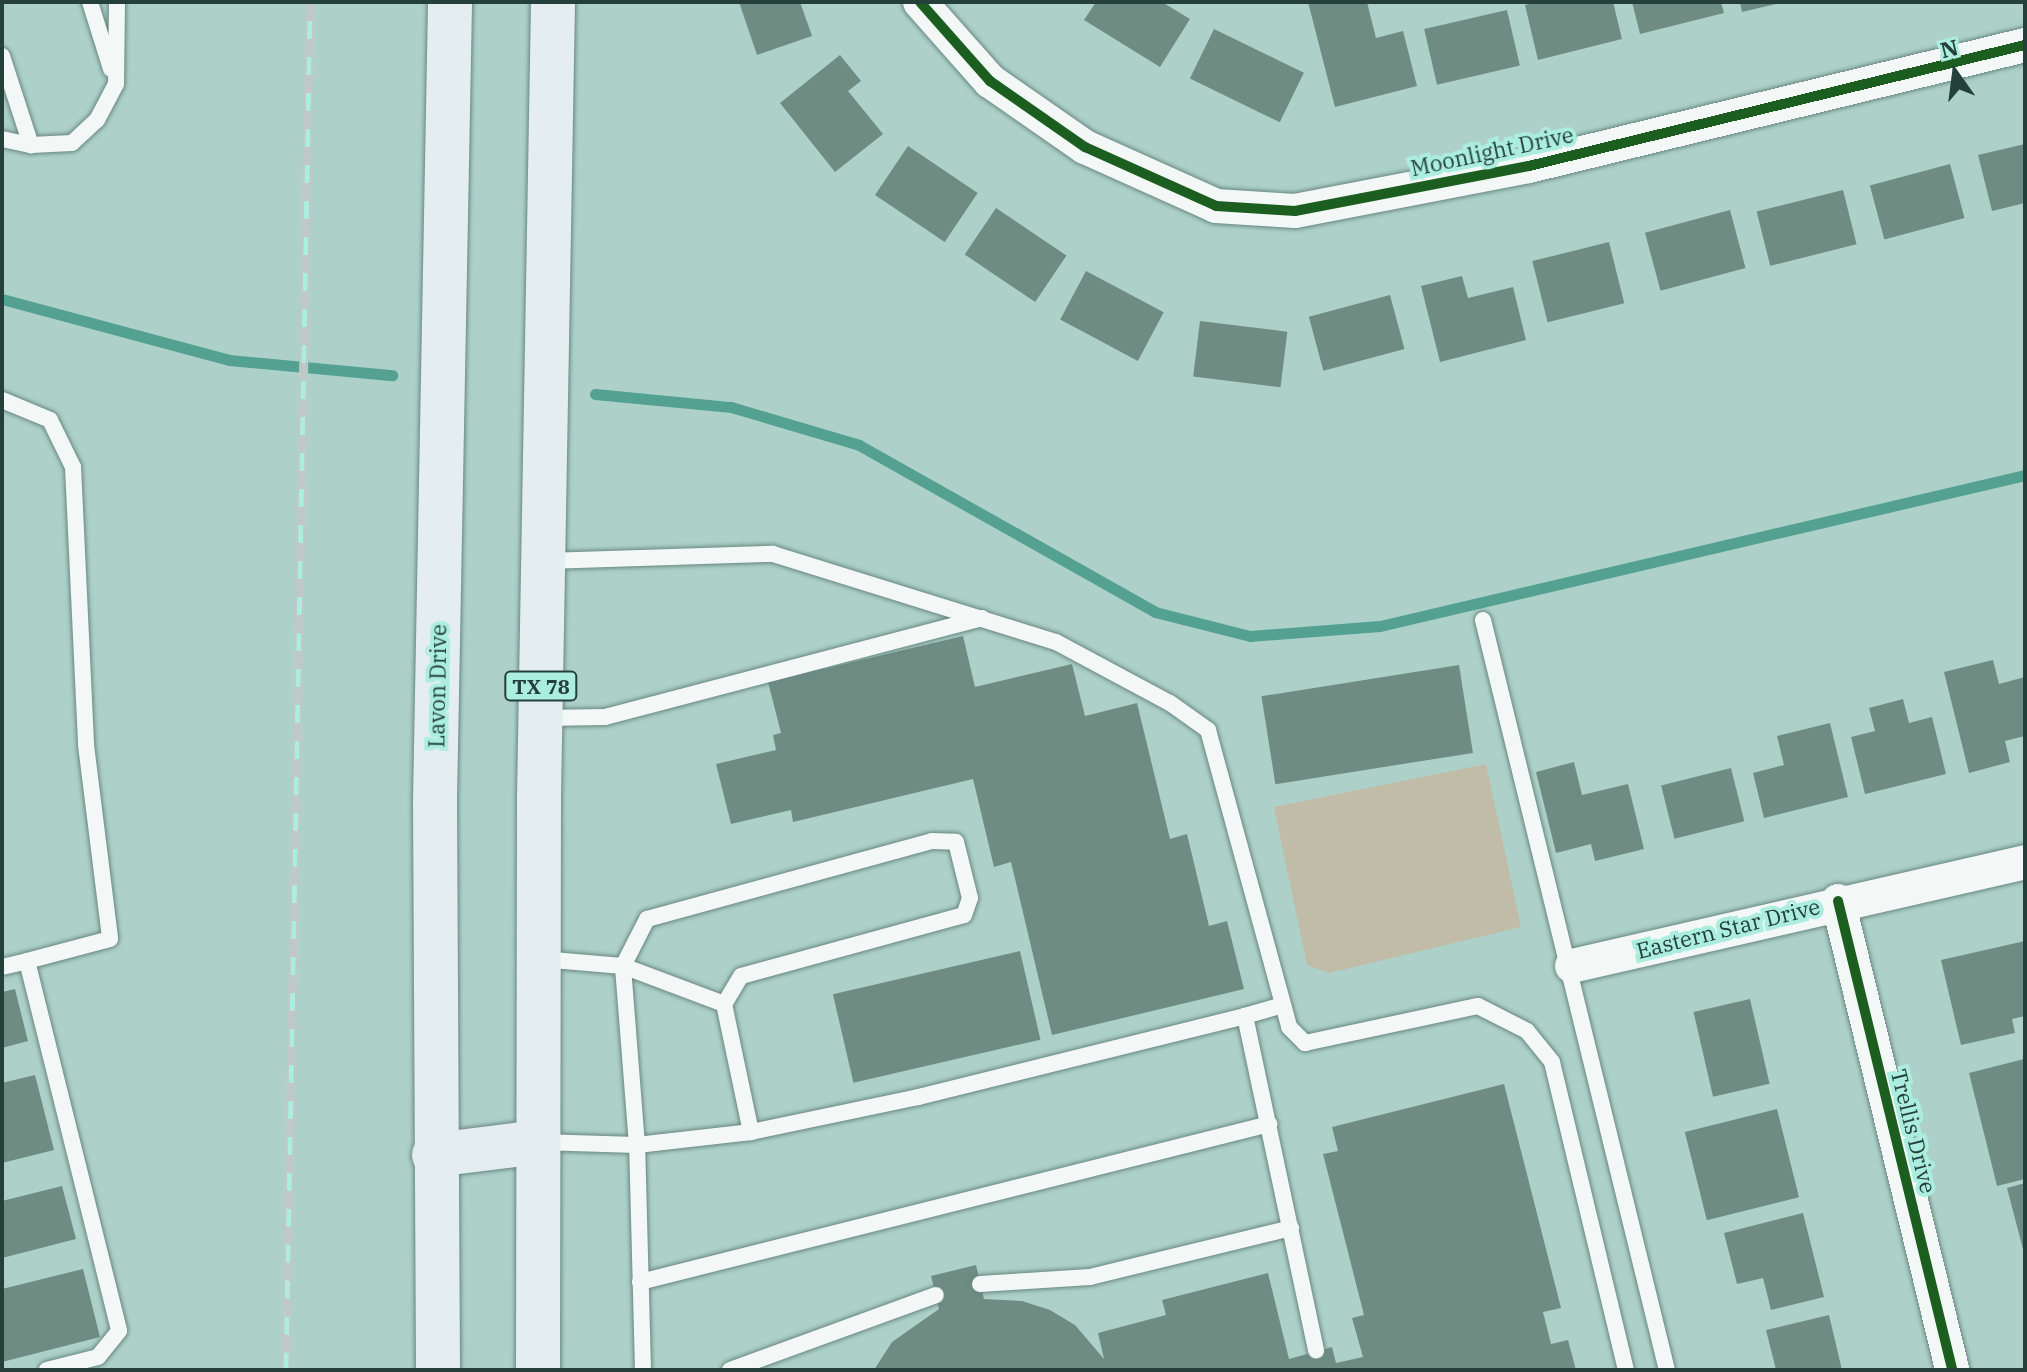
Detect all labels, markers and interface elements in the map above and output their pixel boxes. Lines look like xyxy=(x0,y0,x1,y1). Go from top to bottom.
north arrow xyxy=(1915,32,1995,112)
text: N xyxy=(1937,32,1961,64)
street label: Moonlight Drive xyxy=(1408,121,1576,181)
street label: Lavon Drive xyxy=(423,624,451,748)
road number: TX 78 xyxy=(503,670,579,702)
street label: Eastern Star Drive xyxy=(1633,892,1823,964)
street label: Trellis Drive xyxy=(1886,1066,1942,1196)

